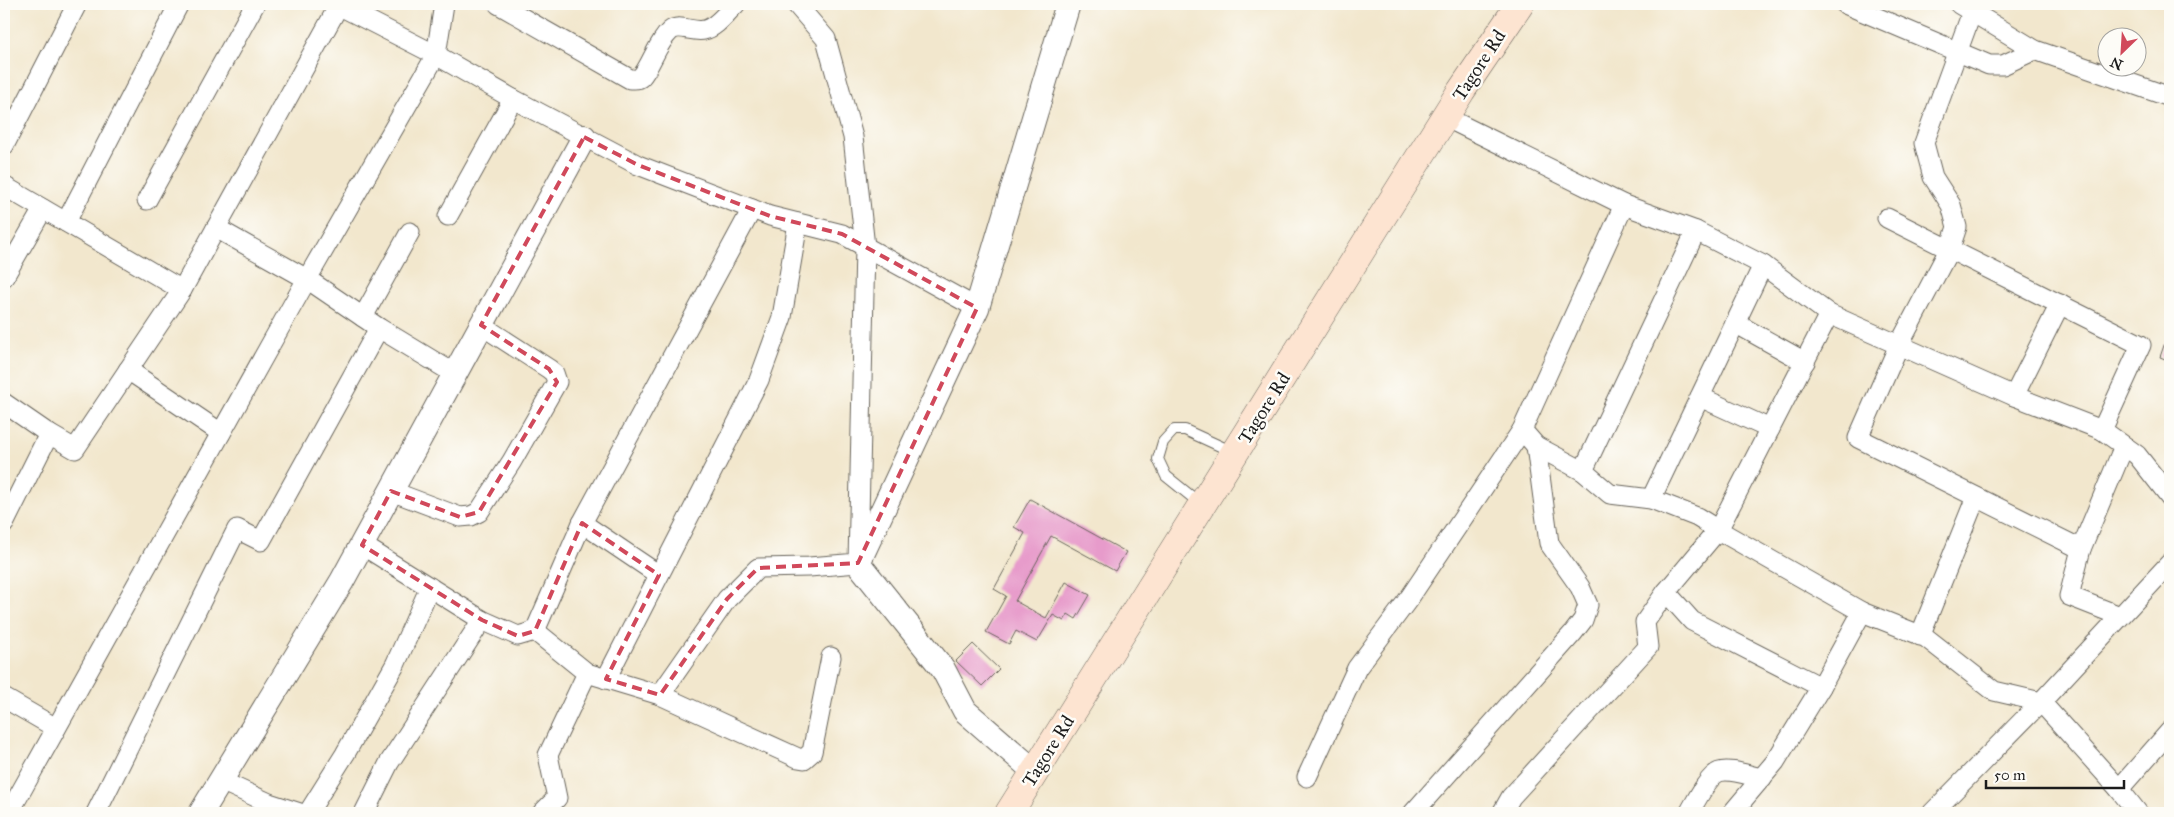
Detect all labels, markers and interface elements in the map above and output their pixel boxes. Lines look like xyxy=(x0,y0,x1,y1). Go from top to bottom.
street label: Tagore Rd xyxy=(1448,25,1512,105)
north arrow xyxy=(2096,28,2146,78)
text: N xyxy=(2108,53,2126,74)
street label: Tagore Rd xyxy=(1233,367,1296,449)
street label: Tagore Rd xyxy=(1017,710,1080,792)
scale bar xyxy=(1986,757,2124,789)
text: 50 m xyxy=(1994,766,2026,784)

